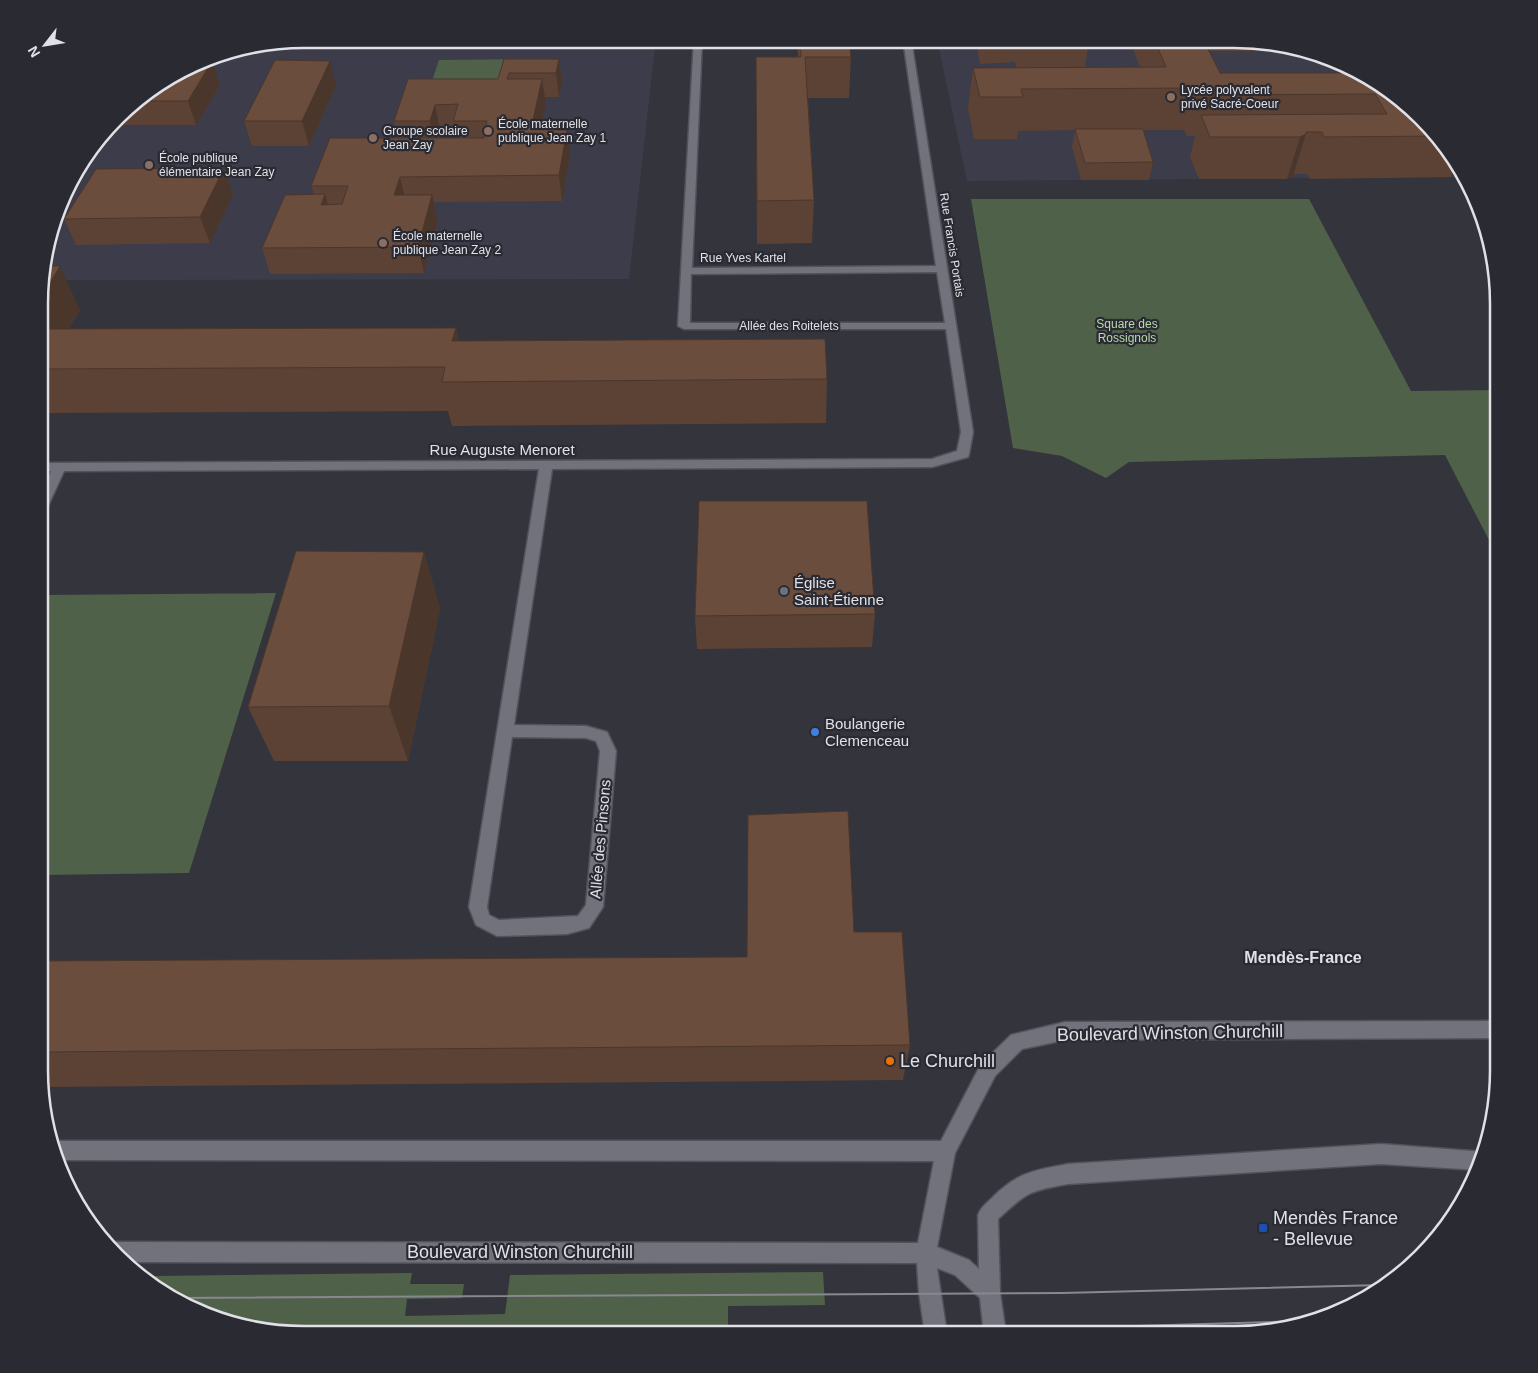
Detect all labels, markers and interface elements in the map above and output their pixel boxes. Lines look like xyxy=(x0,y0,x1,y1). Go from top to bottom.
north arrow xyxy=(20,20,70,70)
text: N xyxy=(24,43,43,60)
place label: Lycée polyvalent privé Sacré-Coeur xyxy=(1181,83,1278,111)
marker: Lycée polyvalent privé Sacré-Coeur xyxy=(1165,91,1177,103)
place label: École maternelle publique Jean Zay 1 xyxy=(498,116,606,145)
place label: Groupe scolaire Jean Zay xyxy=(383,124,468,152)
marker: École maternelle publique Jean Zay 1 xyxy=(482,125,494,137)
marker: Groupe scolaire Jean Zay xyxy=(367,132,379,144)
place label: École publique élémentaire Jean Zay xyxy=(159,150,274,179)
marker: École publique élémentaire Jean Zay xyxy=(143,159,155,171)
street label: Rue Francis Portais xyxy=(937,192,967,298)
place label: École maternelle publique Jean Zay 2 xyxy=(393,228,501,257)
marker: École maternelle publique Jean Zay 2 xyxy=(377,237,389,249)
street label: Rue Yves Kartel xyxy=(700,251,786,265)
park label: Square des Rossignols xyxy=(1096,317,1158,345)
street label: Allée des Roitelets xyxy=(739,319,839,333)
street label: Rue Auguste Menoret xyxy=(429,441,575,458)
place label: Église Saint-Étienne xyxy=(794,574,884,608)
marker: Église Saint-Étienne xyxy=(778,585,790,597)
place label: Boulangerie Clemenceau xyxy=(825,715,909,749)
marker: Boulangerie Clemenceau xyxy=(809,726,821,738)
street label: Allée des Pinsons xyxy=(586,779,614,899)
district label: Mendès-France xyxy=(1244,949,1362,966)
street label: Boulevard Winston Churchill xyxy=(1057,1021,1283,1045)
place label: Le Churchill xyxy=(900,1051,995,1071)
marker: Le Churchill xyxy=(884,1055,896,1067)
place label: Mendès France - Bellevue xyxy=(1273,1208,1398,1249)
marker: Mendès France - Bellevue xyxy=(1257,1222,1269,1234)
street label: Boulevard Winston Churchill xyxy=(407,1242,633,1262)

